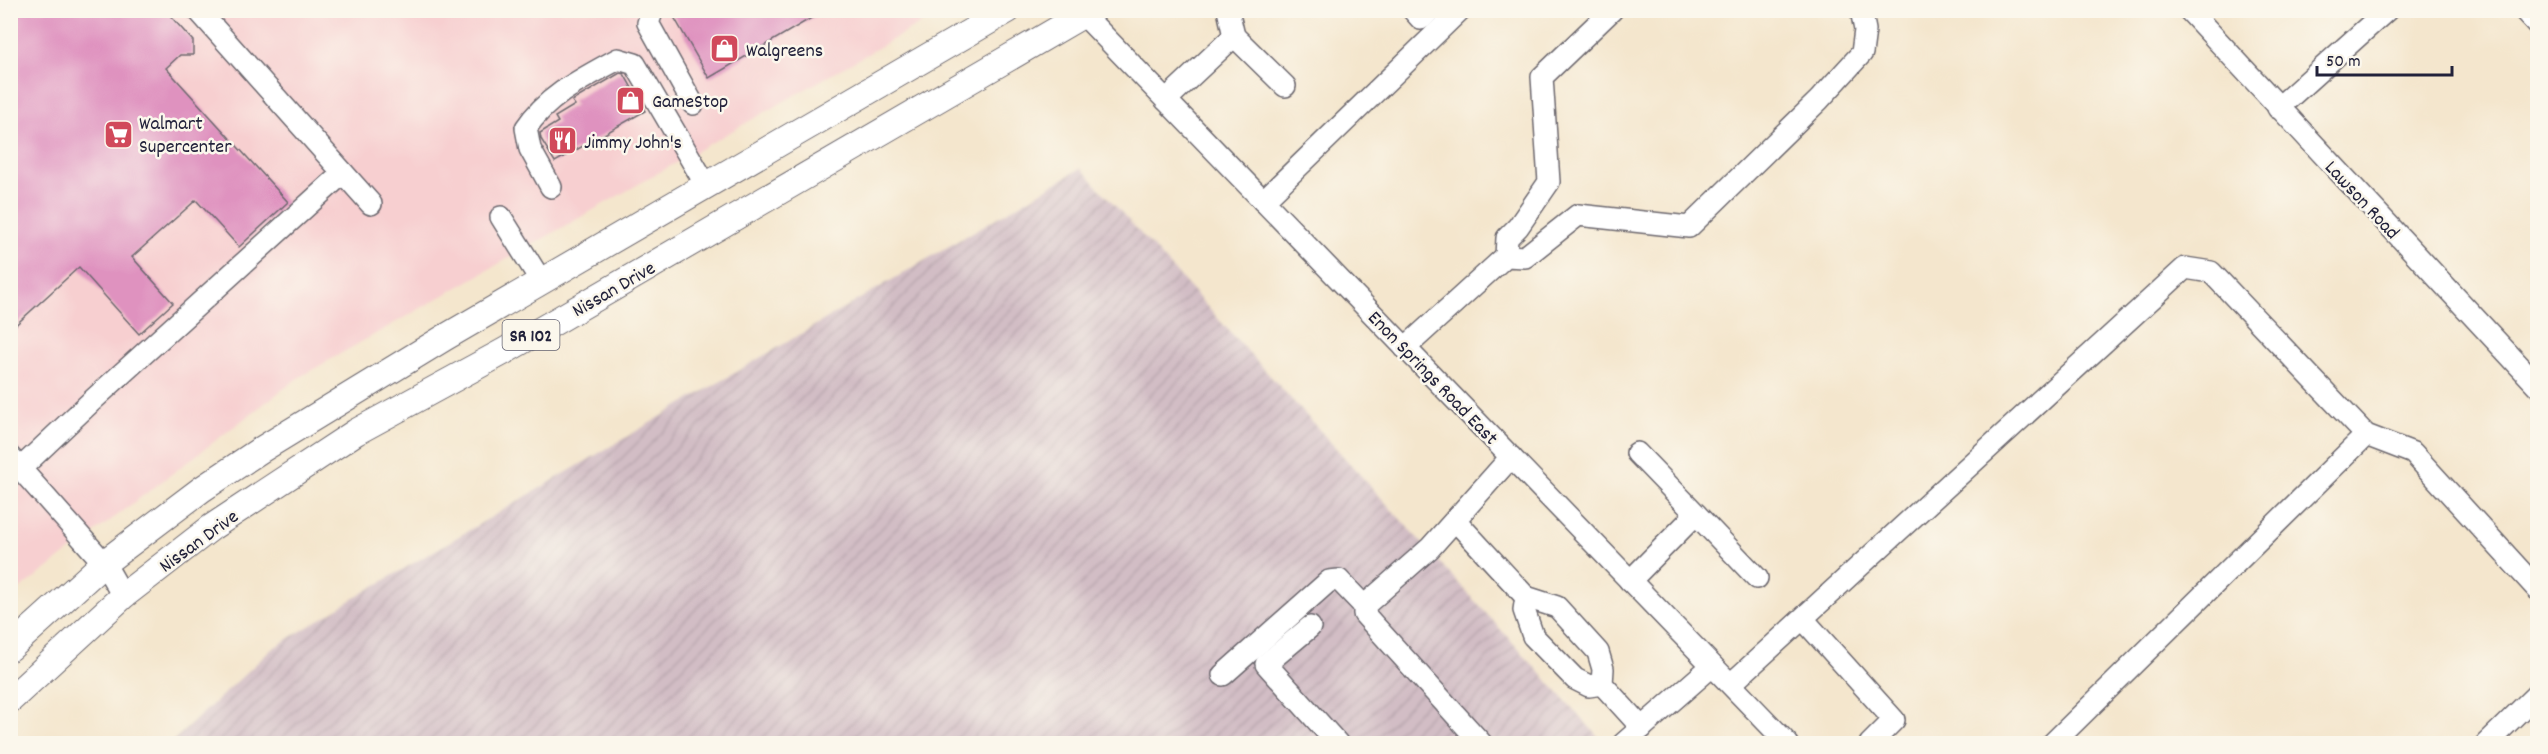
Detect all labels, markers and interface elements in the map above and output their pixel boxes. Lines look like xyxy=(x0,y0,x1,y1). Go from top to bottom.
shop icon: Walgreens xyxy=(709,33,741,65)
place label: Walgreens xyxy=(746,38,823,66)
scale bar xyxy=(2317,39,2452,77)
text: 50 m xyxy=(2326,50,2361,75)
shop icon: GameStop xyxy=(615,84,647,116)
place label: GameStop xyxy=(652,89,728,117)
place label: Walmart Supercenter xyxy=(139,111,232,162)
supermarket icon: Walmart Supercenter xyxy=(102,118,134,150)
restaurant icon: Jimmy John's xyxy=(547,125,579,157)
place label: Jimmy John's xyxy=(584,130,682,158)
street label: Lawson Road xyxy=(2317,155,2405,247)
street label: Nissan Drive xyxy=(568,255,662,326)
street label: Enon Springs Road East xyxy=(1360,306,1504,453)
road number: SR 102 xyxy=(502,320,560,350)
street label: Nissan Drive xyxy=(154,504,245,581)

